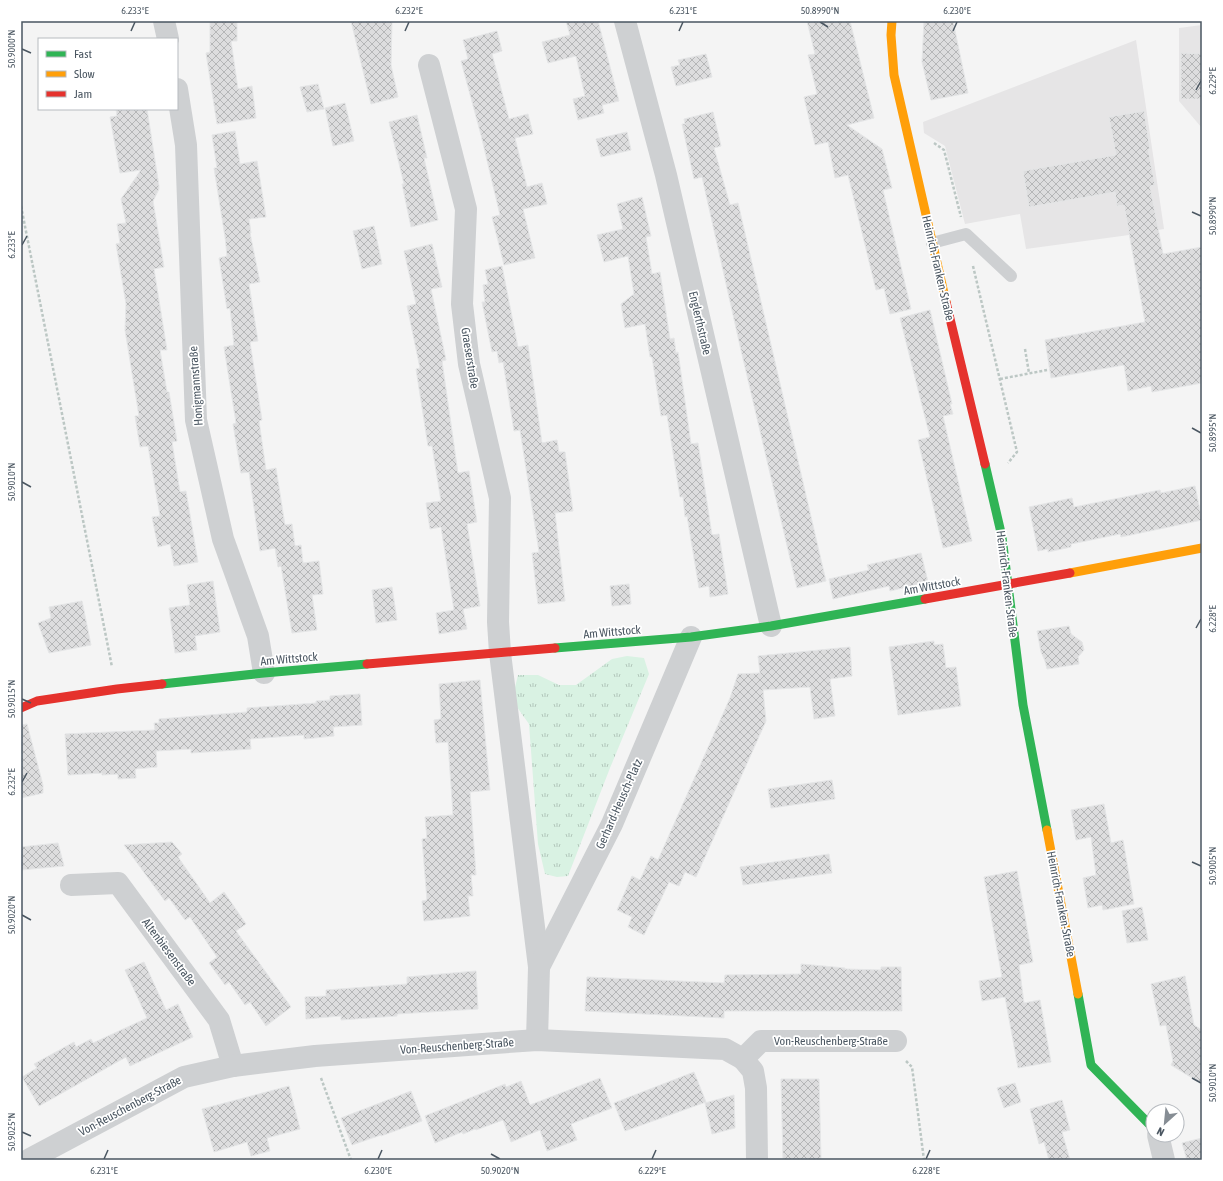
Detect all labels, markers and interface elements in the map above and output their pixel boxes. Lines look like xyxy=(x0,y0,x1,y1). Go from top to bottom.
text: 6.233°E xyxy=(121,5,150,16)
text: 6.232°E xyxy=(395,5,424,16)
text: 6.231°E xyxy=(669,5,698,16)
text: 50.8990°N xyxy=(801,5,839,16)
text: 6.230°E xyxy=(943,5,972,16)
text: 50.9000°N xyxy=(6,30,17,68)
legend xyxy=(38,38,178,110)
text: Fast xyxy=(74,47,92,61)
text: 6.229°E xyxy=(1207,66,1218,95)
text: Slow xyxy=(74,67,95,81)
text: Jam xyxy=(74,87,92,101)
text: 50.8990°N xyxy=(1207,197,1218,235)
street label: Heinrich-Franken-Straße xyxy=(919,214,957,322)
text: 6.233°E xyxy=(6,230,17,259)
street label: Englerthstraße xyxy=(686,290,714,356)
street label: Graeserstraße xyxy=(458,326,482,390)
street label: Honigmannstraße xyxy=(186,346,206,426)
text: 50.8995°N xyxy=(1207,414,1218,452)
text: 50.9010°N xyxy=(6,463,17,501)
street label: Heinrich-Franken-Straße xyxy=(993,530,1021,638)
street label: Am Wittstock xyxy=(902,574,962,598)
text: 6.228°E xyxy=(1207,604,1218,633)
street label: Am Wittstock xyxy=(583,622,642,641)
street label: Am Wittstock xyxy=(260,649,319,668)
text: 50.9015°N xyxy=(6,680,17,718)
street label: Gerhard-Heusch-Platz xyxy=(593,756,645,851)
text: 6.232°E xyxy=(6,767,17,796)
text: 50.9005°N xyxy=(1207,847,1218,885)
street label: Heinrich-Franken-Straße xyxy=(1044,850,1078,958)
text: 50.9020°N xyxy=(6,896,17,934)
street label: Altenbiesenstraße xyxy=(139,916,199,988)
street label: Von-Reuschenberg-Straße xyxy=(774,1034,888,1048)
street label: Von-Reuschenberg-Straße xyxy=(400,1035,514,1057)
text: 50.9010°N xyxy=(1207,1064,1218,1102)
street label: Von-Reuschenberg-Straße xyxy=(76,1073,184,1139)
north arrow xyxy=(1145,1103,1185,1143)
text: 50.9025°N xyxy=(6,1113,17,1151)
text: N xyxy=(1155,1125,1166,1139)
text: 6.231°E xyxy=(90,1165,119,1176)
text: 6.230°E xyxy=(364,1165,393,1176)
text: 50.9020°N xyxy=(481,1165,519,1176)
text: 6.229°E xyxy=(638,1165,667,1176)
text: 6.228°E xyxy=(912,1165,941,1176)

